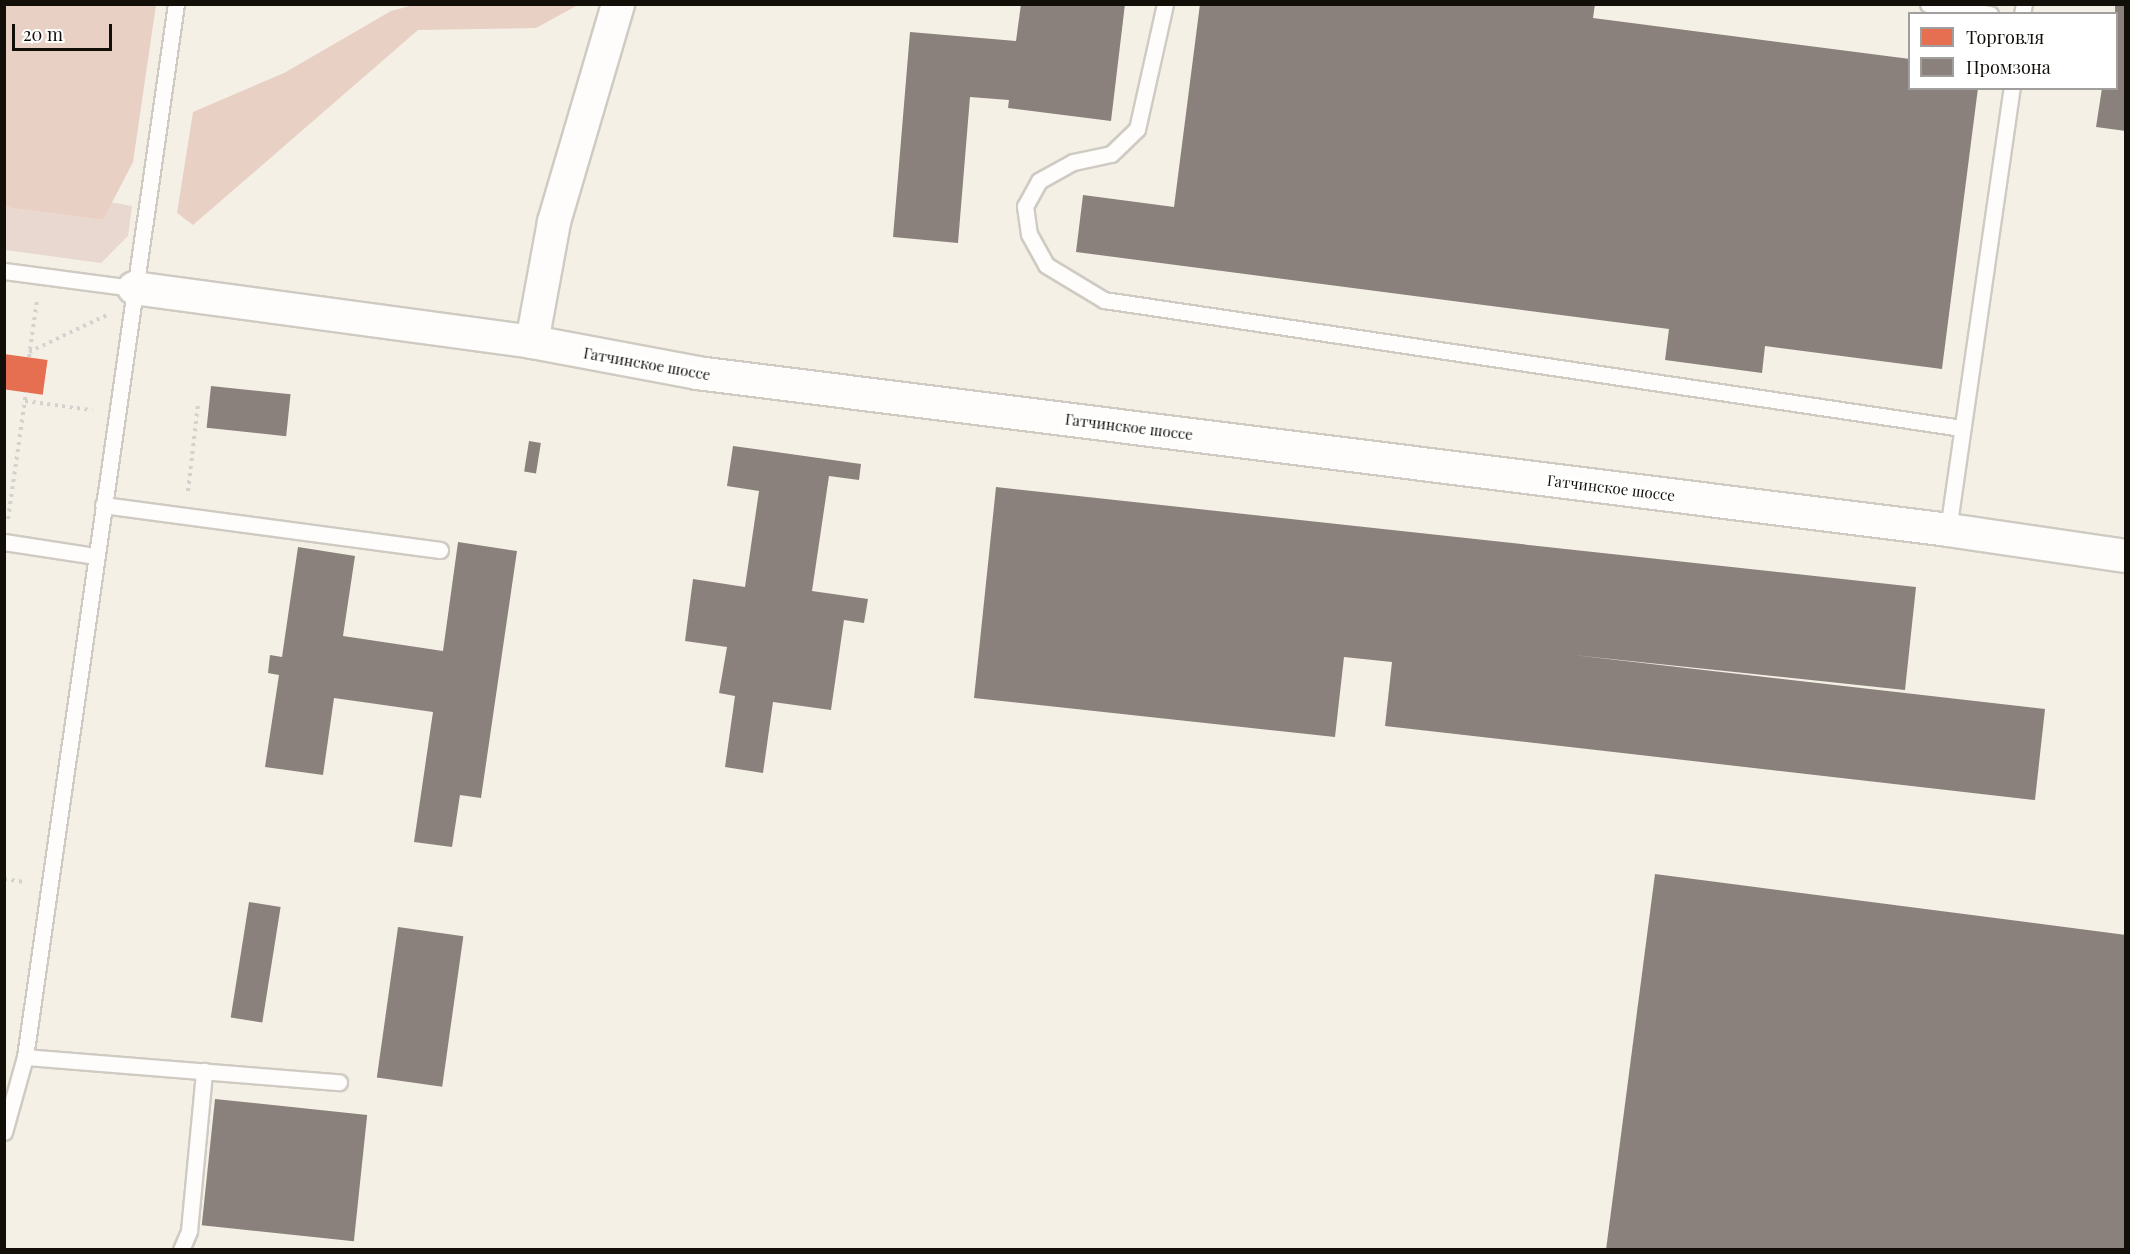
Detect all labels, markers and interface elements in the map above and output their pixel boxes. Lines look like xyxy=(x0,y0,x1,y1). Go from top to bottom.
scale bar xyxy=(15,12,116,50)
legend xyxy=(1908,12,2118,90)
text: 20 m xyxy=(23,22,63,46)
text: Торговля xyxy=(1966,25,2044,49)
text: Промзона xyxy=(1966,55,2051,79)
street label: Гатчинское шоссе xyxy=(582,344,712,384)
street label: Гатчинское шоссе xyxy=(1064,410,1194,444)
street label: Гатчинское шоссе xyxy=(1546,471,1676,505)

